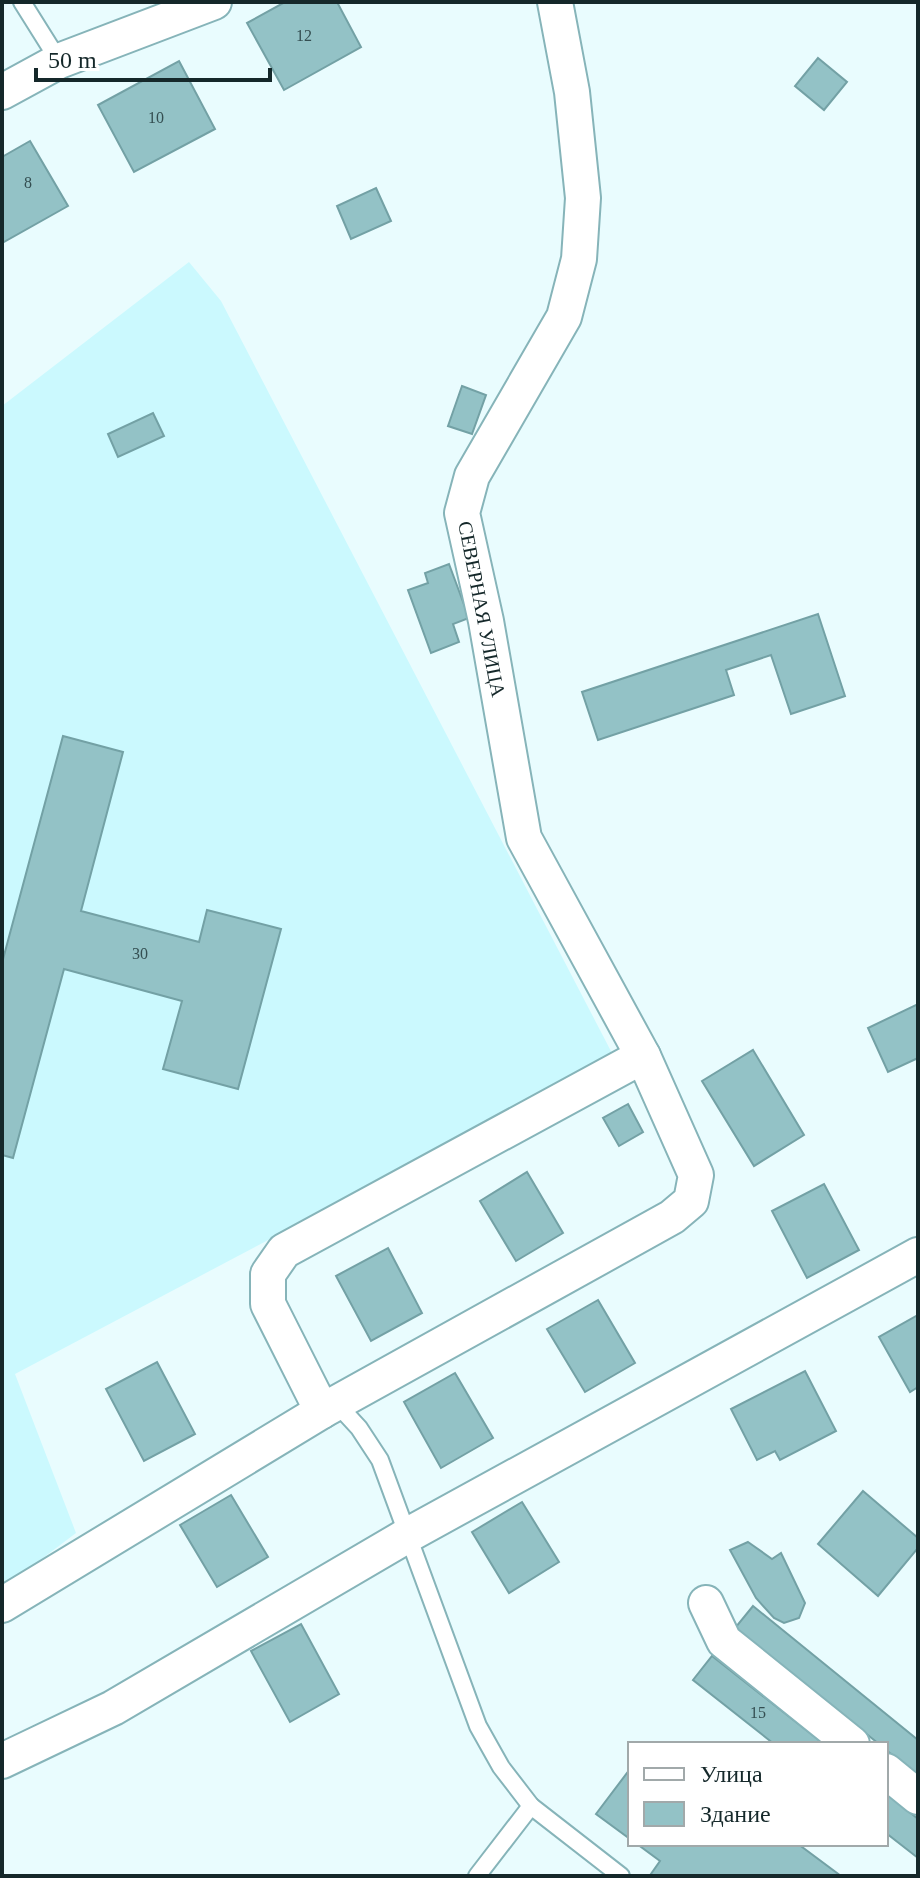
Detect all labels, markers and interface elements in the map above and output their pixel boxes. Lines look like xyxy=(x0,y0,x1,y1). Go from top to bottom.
house number: 12 xyxy=(296,27,312,44)
scale bar xyxy=(36,32,270,82)
text: 50 m xyxy=(48,47,97,73)
house number: 10 xyxy=(148,109,164,126)
house number: 8 xyxy=(24,174,32,191)
street label: СЕВЕРНАЯ УЛИЦА xyxy=(453,519,510,699)
house number: 30 xyxy=(132,945,148,962)
house number: 15 xyxy=(750,1704,766,1721)
legend xyxy=(628,1742,888,1846)
text: Улица xyxy=(700,1761,763,1787)
text: Здание xyxy=(700,1801,771,1827)

